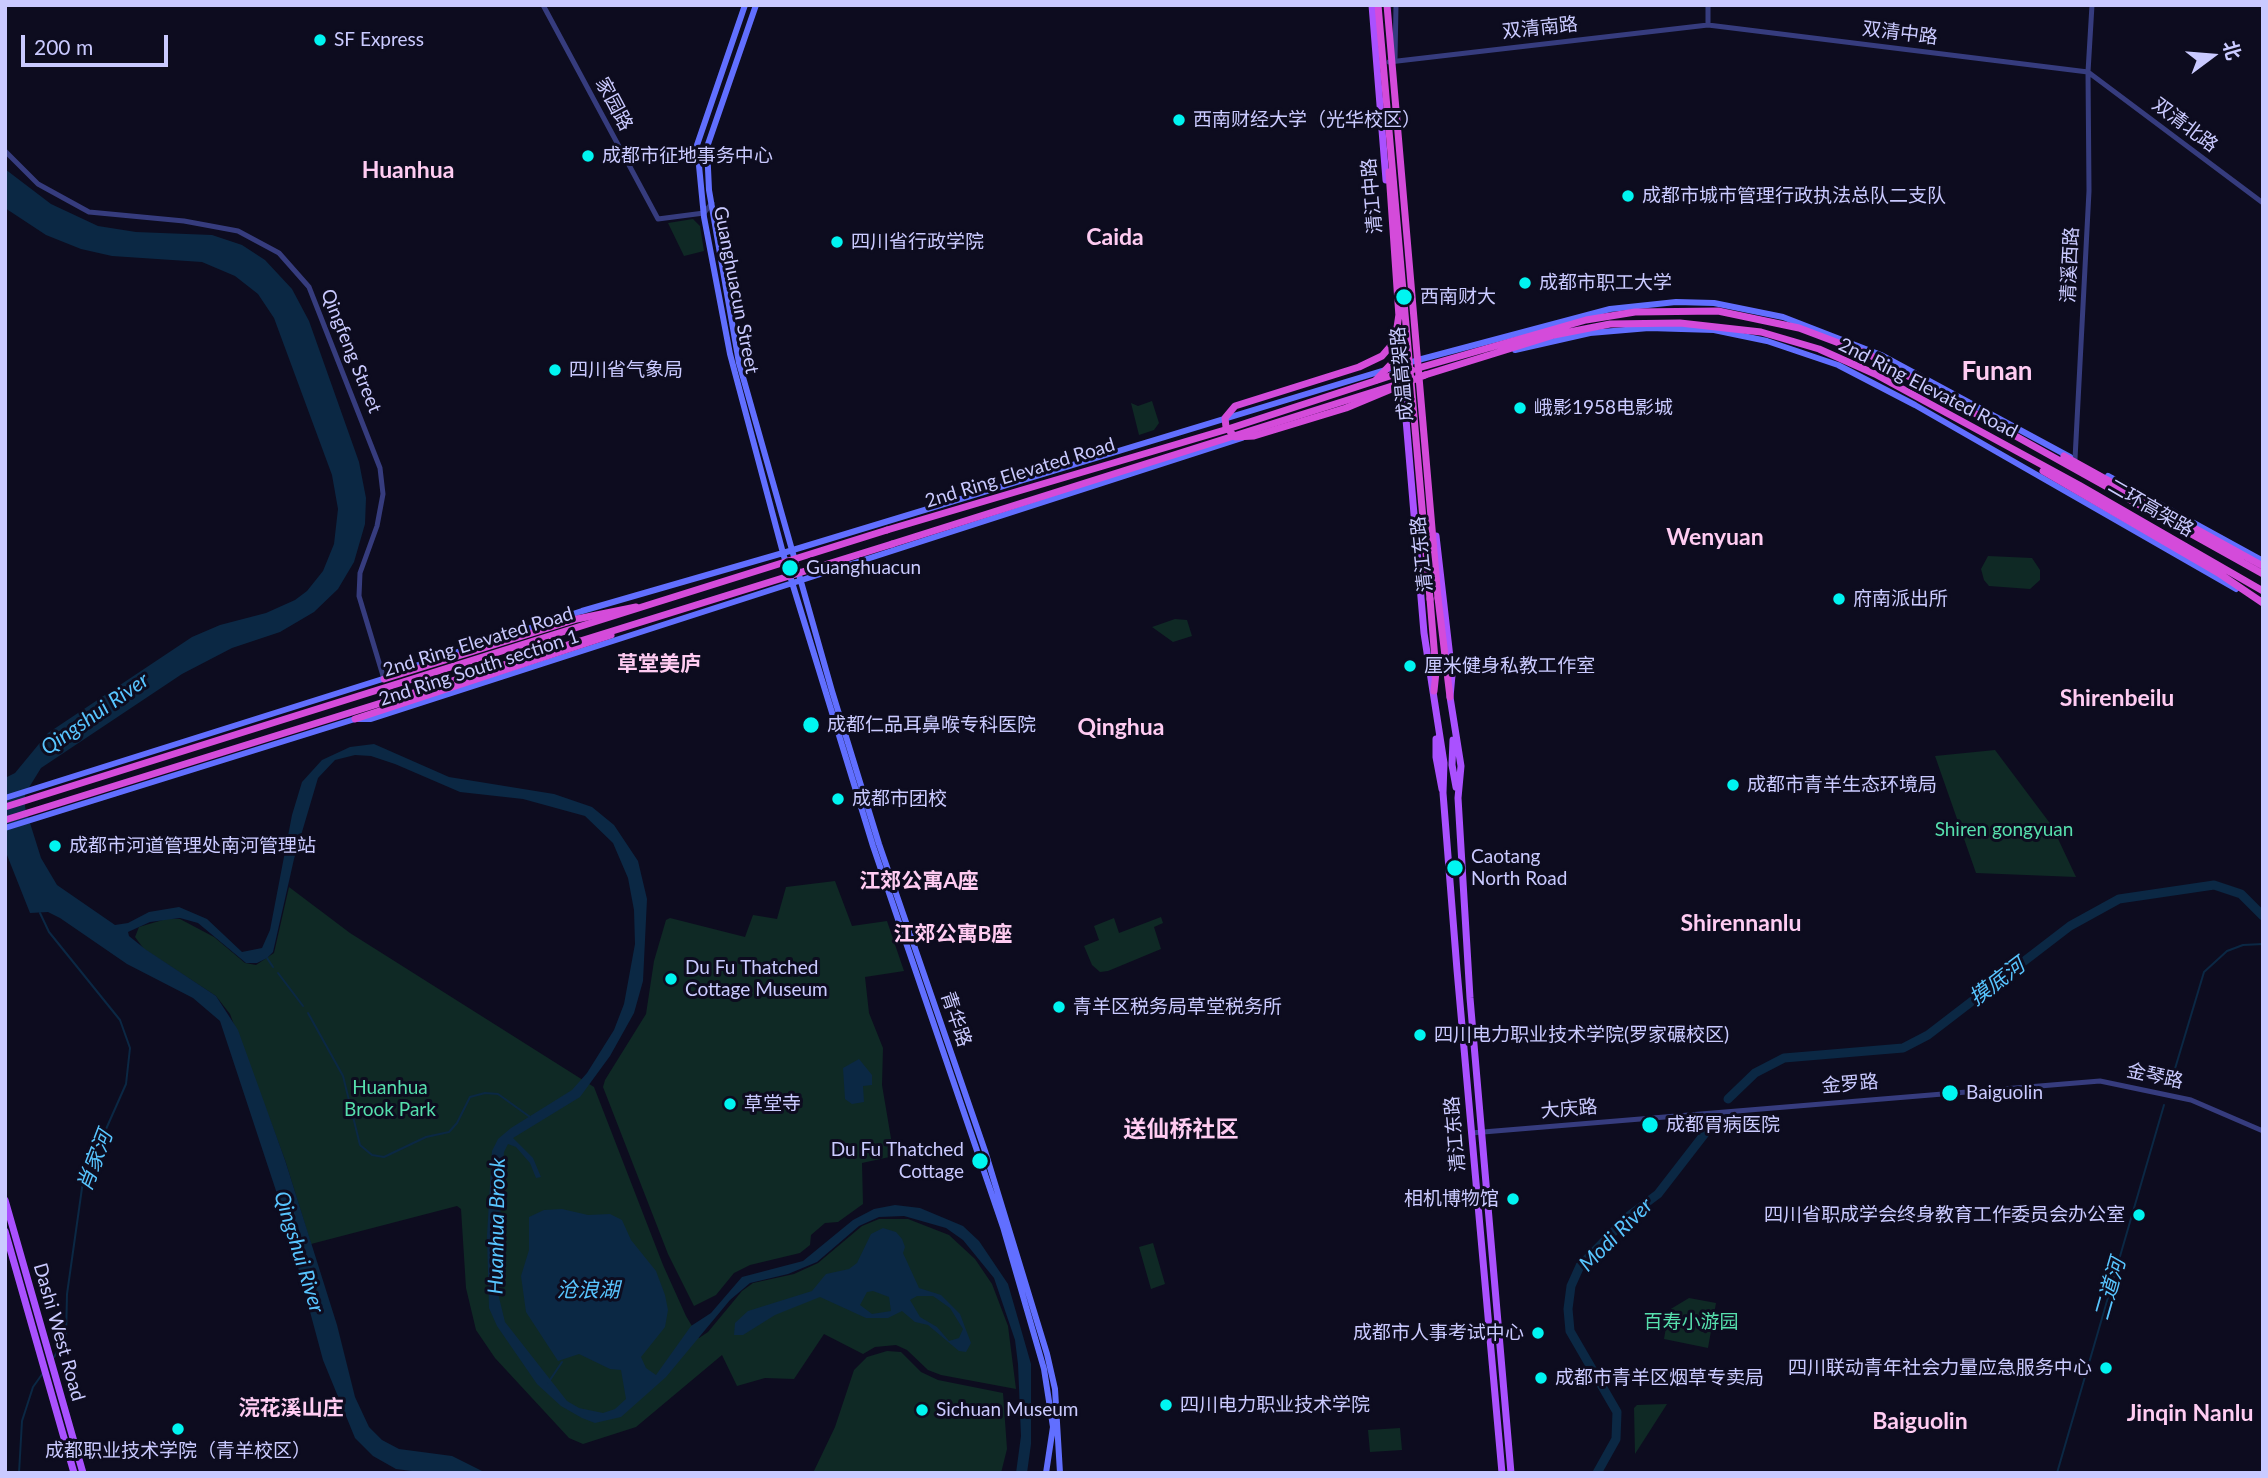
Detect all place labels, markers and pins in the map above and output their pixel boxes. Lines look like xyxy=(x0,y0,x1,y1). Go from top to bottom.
place label: SF Express xyxy=(334,29,424,51)
marker: SF Express xyxy=(312,32,328,48)
place label: 西南财经大学（光华校区） xyxy=(1193,109,1421,131)
marker: 西南财经大学（光华校区） xyxy=(1171,112,1187,128)
place label: 成都市征地事务中心 xyxy=(602,145,773,167)
marker: 成都市征地事务中心 xyxy=(580,148,596,164)
place label: 成都市城市管理行政执法总队二支队 xyxy=(1642,185,1946,207)
marker: 成都市城市管理行政执法总队二支队 xyxy=(1620,188,1636,204)
place label: 四川省行政学院 xyxy=(851,231,984,253)
marker: 四川省行政学院 xyxy=(829,234,845,250)
place label: 成都市职工大学 xyxy=(1539,272,1672,294)
marker: 成都市职工大学 xyxy=(1517,275,1533,291)
place label: 西南财大 xyxy=(1420,286,1496,308)
marker: 西南财大 xyxy=(1394,287,1414,307)
place label: 四川省气象局 xyxy=(569,359,683,381)
marker: 四川省气象局 xyxy=(547,362,563,378)
place label: 峨影1958电影城 xyxy=(1534,397,1673,419)
marker: 峨影1958电影城 xyxy=(1512,400,1528,416)
place label: Guanghuacun xyxy=(806,557,921,579)
marker: Guanghuacun xyxy=(780,558,800,578)
place label: 府南派出所 xyxy=(1853,588,1948,610)
marker: 府南派出所 xyxy=(1831,591,1847,607)
place label: 厘米健身私教工作室 xyxy=(1424,655,1595,677)
marker: 厘米健身私教工作室 xyxy=(1402,658,1418,674)
place label: 成都仁品耳鼻喉专科医院 xyxy=(827,714,1036,736)
marker: 成都仁品耳鼻喉专科医院 xyxy=(801,715,821,735)
place label: 成都市青羊生态环境局 xyxy=(1747,774,1937,796)
marker: 成都市青羊生态环境局 xyxy=(1725,777,1741,793)
place label: 成都市团校 xyxy=(852,788,947,810)
marker: 成都市团校 xyxy=(830,791,846,807)
place label: 成都市河道管理处南河管理站 xyxy=(69,835,316,857)
marker: 成都市河道管理处南河管理站 xyxy=(47,838,63,854)
place label: Caotang North Road xyxy=(1471,846,1567,890)
marker: Caotang North Road xyxy=(1445,858,1465,878)
place label: Du Fu Thatched Cottage Museum xyxy=(685,957,828,1001)
marker: Du Fu Thatched Cottage Museum xyxy=(663,971,679,987)
place label: 青羊区税务局草堂税务所 xyxy=(1073,996,1282,1018)
marker: 青羊区税务局草堂税务所 xyxy=(1051,999,1067,1015)
place label: 四川电力职业技术学院(罗家碾校区) xyxy=(1434,1024,1729,1046)
marker: 四川电力职业技术学院(罗家碾校区) xyxy=(1412,1027,1428,1043)
place label: Baiguolin xyxy=(1966,1082,2043,1104)
marker: Baiguolin xyxy=(1940,1083,1960,1103)
place label: 草堂寺 xyxy=(744,1093,801,1115)
marker: 草堂寺 xyxy=(722,1096,738,1112)
place label: 成都胃病医院 xyxy=(1666,1114,1780,1136)
marker: 成都胃病医院 xyxy=(1640,1115,1660,1135)
place label: Du Fu Thatched Cottage xyxy=(831,1139,964,1183)
marker: Du Fu Thatched Cottage xyxy=(970,1151,990,1171)
place label: 相机博物馆 xyxy=(1404,1188,1499,1210)
marker: 相机博物馆 xyxy=(1505,1191,1521,1207)
place label: 四川省职成学会终身教育工作委员会办公室 xyxy=(1764,1204,2125,1226)
marker: 四川省职成学会终身教育工作委员会办公室 xyxy=(2131,1207,2147,1223)
place label: 成都市人事考试中心 xyxy=(1353,1322,1524,1344)
marker: 成都市人事考试中心 xyxy=(1530,1325,1546,1341)
place label: 四川联动青年社会力量应急服务中心 xyxy=(1788,1357,2092,1379)
marker: 四川联动青年社会力量应急服务中心 xyxy=(2098,1360,2114,1376)
place label: 成都市青羊区烟草专卖局 xyxy=(1555,1367,1764,1389)
marker: 成都市青羊区烟草专卖局 xyxy=(1533,1370,1549,1386)
place label: 四川电力职业技术学院 xyxy=(1180,1394,1370,1416)
marker: 四川电力职业技术学院 xyxy=(1158,1397,1174,1413)
place label: Sichuan Museum xyxy=(936,1399,1078,1421)
marker: Sichuan Museum xyxy=(914,1402,930,1418)
marker: 成都职业技术学院（青羊校区） xyxy=(170,1421,186,1437)
place label: 成都职业技术学院（青羊校区） xyxy=(45,1440,311,1462)

